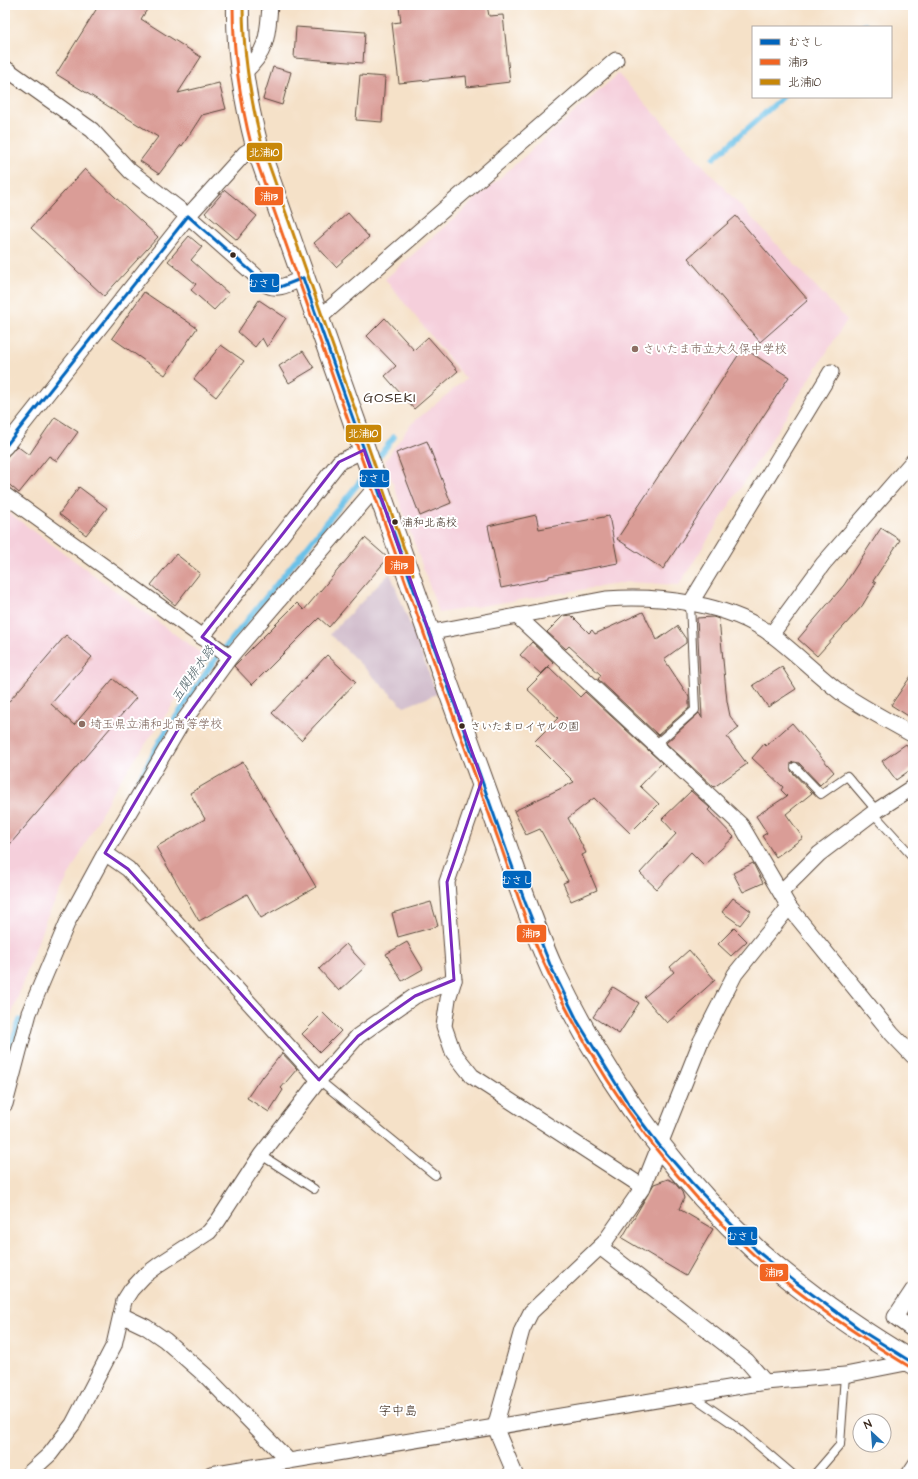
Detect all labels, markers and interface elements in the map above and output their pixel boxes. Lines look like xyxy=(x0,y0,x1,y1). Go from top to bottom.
legend xyxy=(752,26,892,98)
text: むさし xyxy=(788,34,824,51)
text: 浦13 xyxy=(788,54,808,71)
text: 北浦10 xyxy=(788,74,822,91)
line badge: 北浦10 xyxy=(246,142,283,162)
text: 北浦10 xyxy=(249,145,279,160)
line badge: 浦13 xyxy=(254,186,284,206)
text: 浦13 xyxy=(260,189,278,204)
unlabelled marker xyxy=(228,250,238,260)
line badge: むさし xyxy=(249,273,280,293)
text: むさし xyxy=(248,276,281,291)
place label: さいたま市立大久保中学校 xyxy=(643,341,787,358)
marker: さいたま市立大久保中学校 xyxy=(630,344,640,354)
district label: GOSEKI xyxy=(364,388,416,408)
line badge: 北浦10 xyxy=(345,424,382,443)
text: 北浦10 xyxy=(348,426,378,441)
line badge: むさし xyxy=(359,469,390,488)
text: むさし xyxy=(358,471,391,486)
place label: 浦和北高校 xyxy=(402,515,457,530)
marker: 浦和北高校 xyxy=(390,517,400,527)
line badge: 浦13 xyxy=(384,555,415,575)
text: 浦13 xyxy=(390,558,408,573)
water label: 五関排水路 xyxy=(167,641,220,706)
place label: 埼玉県立浦和北高等学校 xyxy=(90,716,222,733)
marker: 埼玉県立浦和北高等学校 xyxy=(77,719,87,729)
place label: さいたまロイヤルの園 xyxy=(470,719,579,734)
marker: さいたまロイヤルの園 xyxy=(457,721,467,731)
line badge: むさし xyxy=(502,870,532,889)
text: むさし xyxy=(501,873,534,888)
line badge: 浦13 xyxy=(516,924,547,943)
text: 浦13 xyxy=(522,926,540,941)
line badge: むさし xyxy=(727,1226,758,1246)
text: むさし xyxy=(727,1229,760,1244)
line badge: 浦13 xyxy=(759,1263,789,1282)
text: 浦13 xyxy=(765,1265,783,1280)
district label: 字中島 xyxy=(378,1402,418,1420)
north arrow xyxy=(852,1413,892,1453)
text: N xyxy=(861,1416,874,1433)

